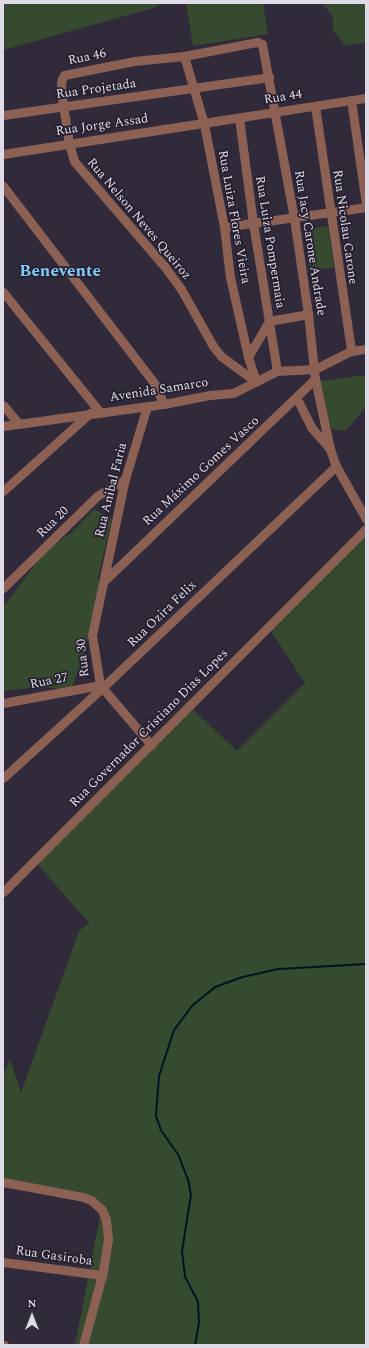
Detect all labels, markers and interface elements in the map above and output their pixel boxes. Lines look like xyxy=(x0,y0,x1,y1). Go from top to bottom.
street label: Rua 46 xyxy=(67,45,107,69)
street label: Rua Projetada xyxy=(55,76,137,102)
street label: Rua 44 xyxy=(263,86,303,108)
street label: Rua Jorge Assad xyxy=(55,111,149,139)
street label: Rua Luiza Flores Vieira xyxy=(215,149,253,285)
street label: Rua Nelson Neves Queiroz xyxy=(84,155,194,283)
street label: Rua Jacy Carone Andrade xyxy=(291,169,329,317)
street label: Rua Nicolau Carone xyxy=(329,169,361,285)
street label: Rua Luiza Pompermaia xyxy=(252,175,288,309)
district label: Benevente xyxy=(19,262,101,282)
street label: Avenida Samarco xyxy=(109,375,209,405)
street label: Rua Máximo Gomes Vasco xyxy=(139,413,263,529)
street label: Rua Anibal Faria xyxy=(92,441,130,539)
street label: Rua 20 xyxy=(34,503,72,541)
street label: Rua Ozira Felix xyxy=(124,577,200,651)
street label: Rua 30 xyxy=(73,638,93,678)
street label: Rua Governador Cristiano Dias Lopes xyxy=(67,646,231,810)
street label: Rua 27 xyxy=(29,670,69,692)
street label: Rua Gasiroba xyxy=(15,1243,93,1269)
text: N xyxy=(28,1295,36,1312)
north arrow xyxy=(12,1296,52,1336)

